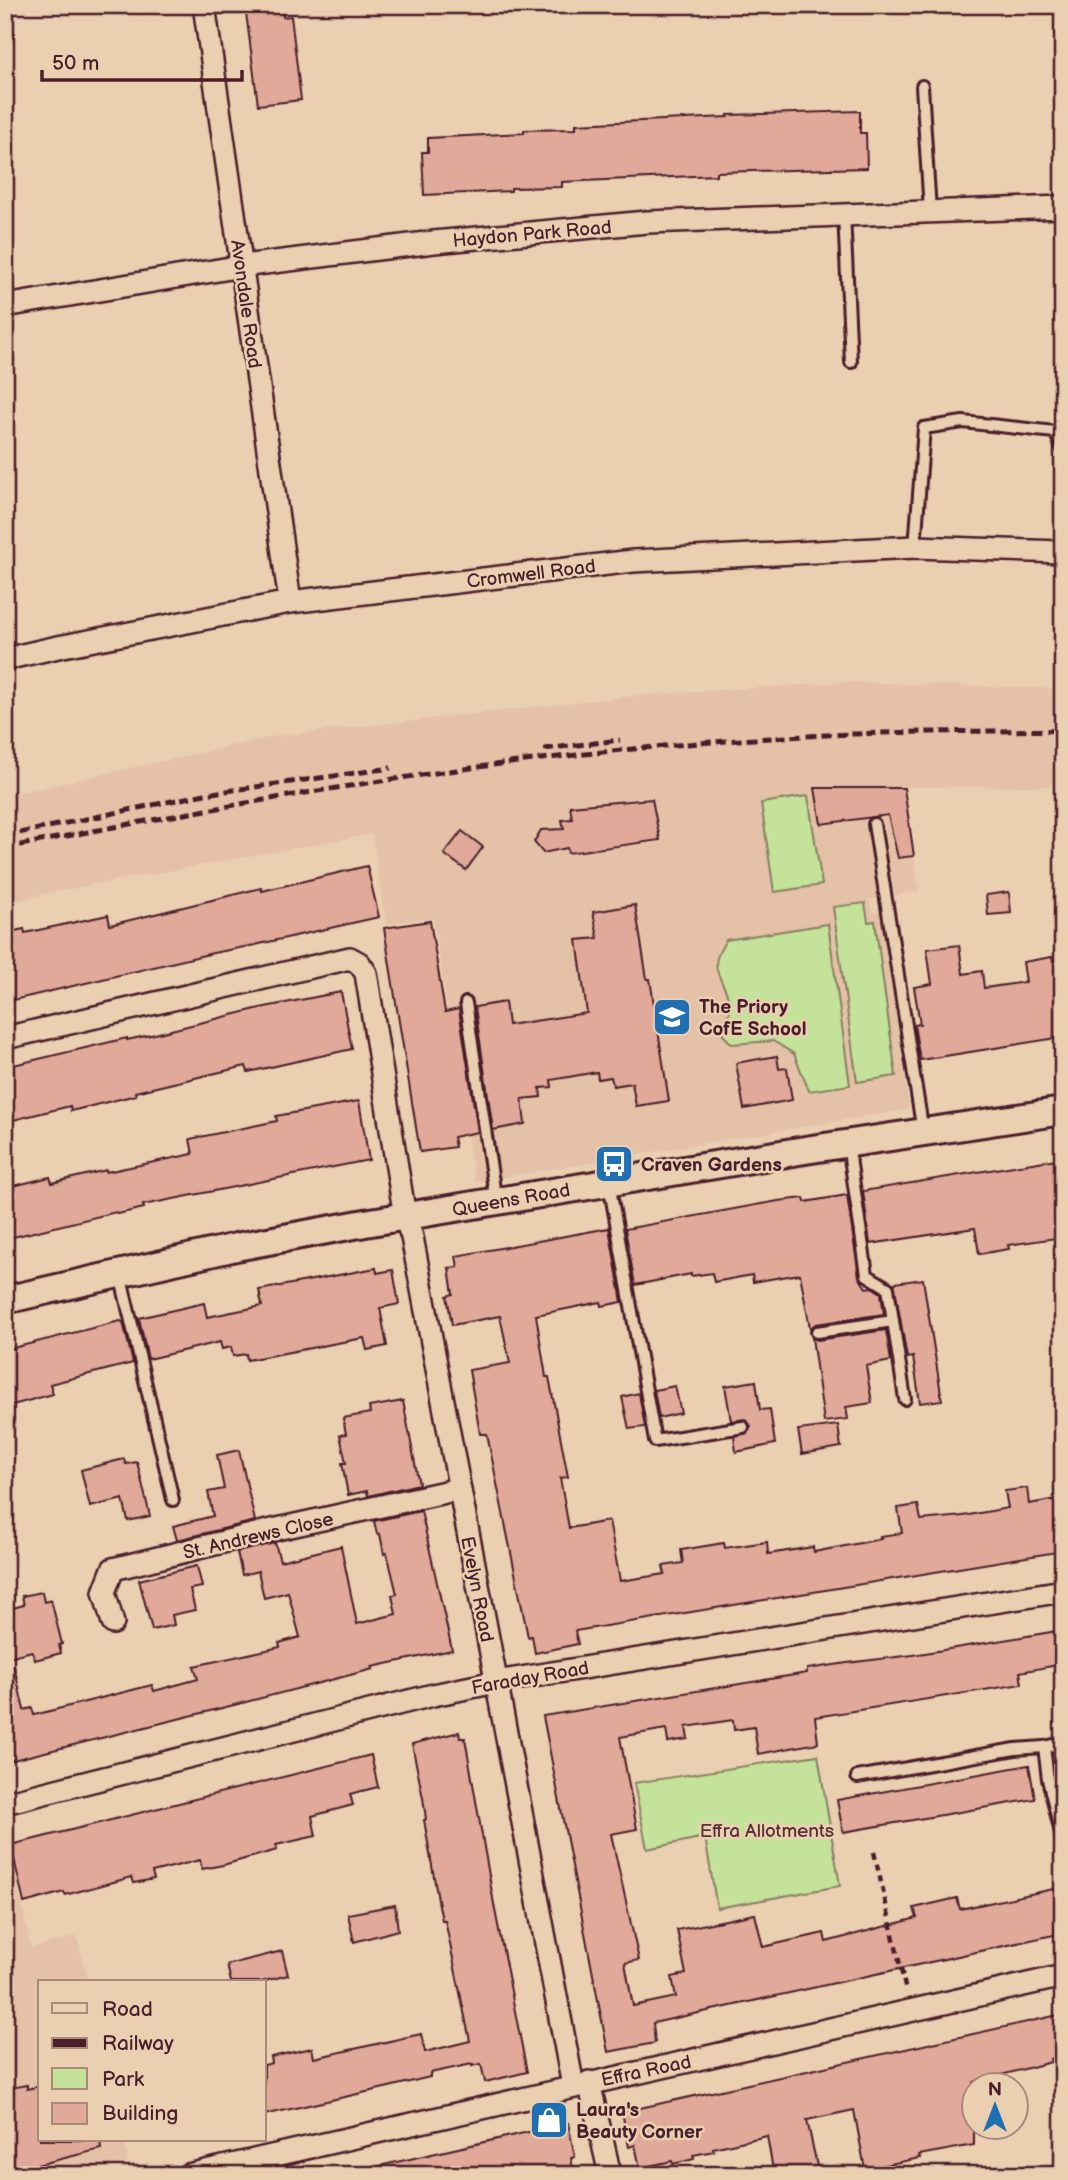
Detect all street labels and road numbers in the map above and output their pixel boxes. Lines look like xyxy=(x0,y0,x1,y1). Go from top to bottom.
street label: Haydon Park Road xyxy=(452,216,613,253)
street label: Avondale Road xyxy=(225,238,266,370)
street label: Cromwell Road xyxy=(465,555,597,594)
street label: Queens Road xyxy=(451,1179,572,1222)
street label: St. Andrews Close xyxy=(181,1508,336,1565)
street label: Evelyn Road xyxy=(455,1534,498,1644)
street label: Faraday Road xyxy=(470,1657,591,1700)
street label: Effra Road xyxy=(599,2051,693,2092)

